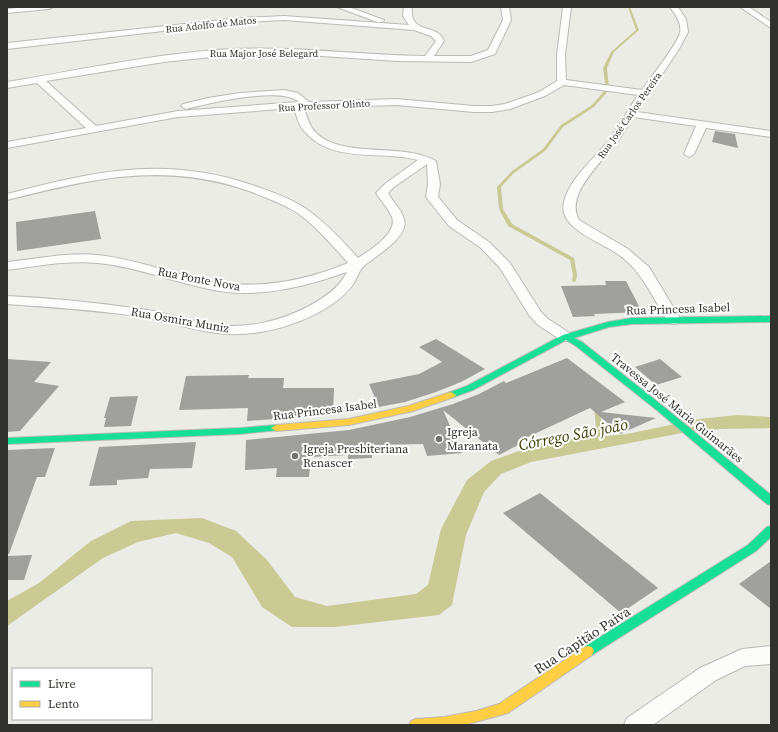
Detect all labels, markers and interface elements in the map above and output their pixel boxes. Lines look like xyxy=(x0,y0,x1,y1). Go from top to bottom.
street label: Rua Adolfo de Matos xyxy=(165,13,257,36)
street label: Rua Major José Belegard xyxy=(210,47,319,60)
street label: Rua José Carlos Pereira xyxy=(594,69,665,161)
street label: Rua Professor Olinto xyxy=(278,97,371,114)
street label: Rua Ponte Nova xyxy=(156,263,243,295)
street label: Rua Princesa Isabel xyxy=(625,299,731,319)
street label: Rua Osmira Muniz xyxy=(130,303,231,337)
street label: Travessa José Maria Guimarães xyxy=(607,350,747,466)
street label: Rua Princesa Isabel xyxy=(272,396,378,424)
water label: Córrego São joão xyxy=(516,413,630,455)
place label: Igreja Maranata xyxy=(447,424,499,454)
marker: Igreja Maranata xyxy=(434,434,444,444)
place label: Igreja Presbiteriana Renascer xyxy=(303,441,409,471)
marker: Igreja Presbiteriana Renascer xyxy=(290,451,300,461)
street label: Rua Capitão Paiva xyxy=(530,601,635,679)
legend xyxy=(12,668,152,720)
text: Livre xyxy=(48,676,76,692)
text: Lento xyxy=(48,696,79,712)

